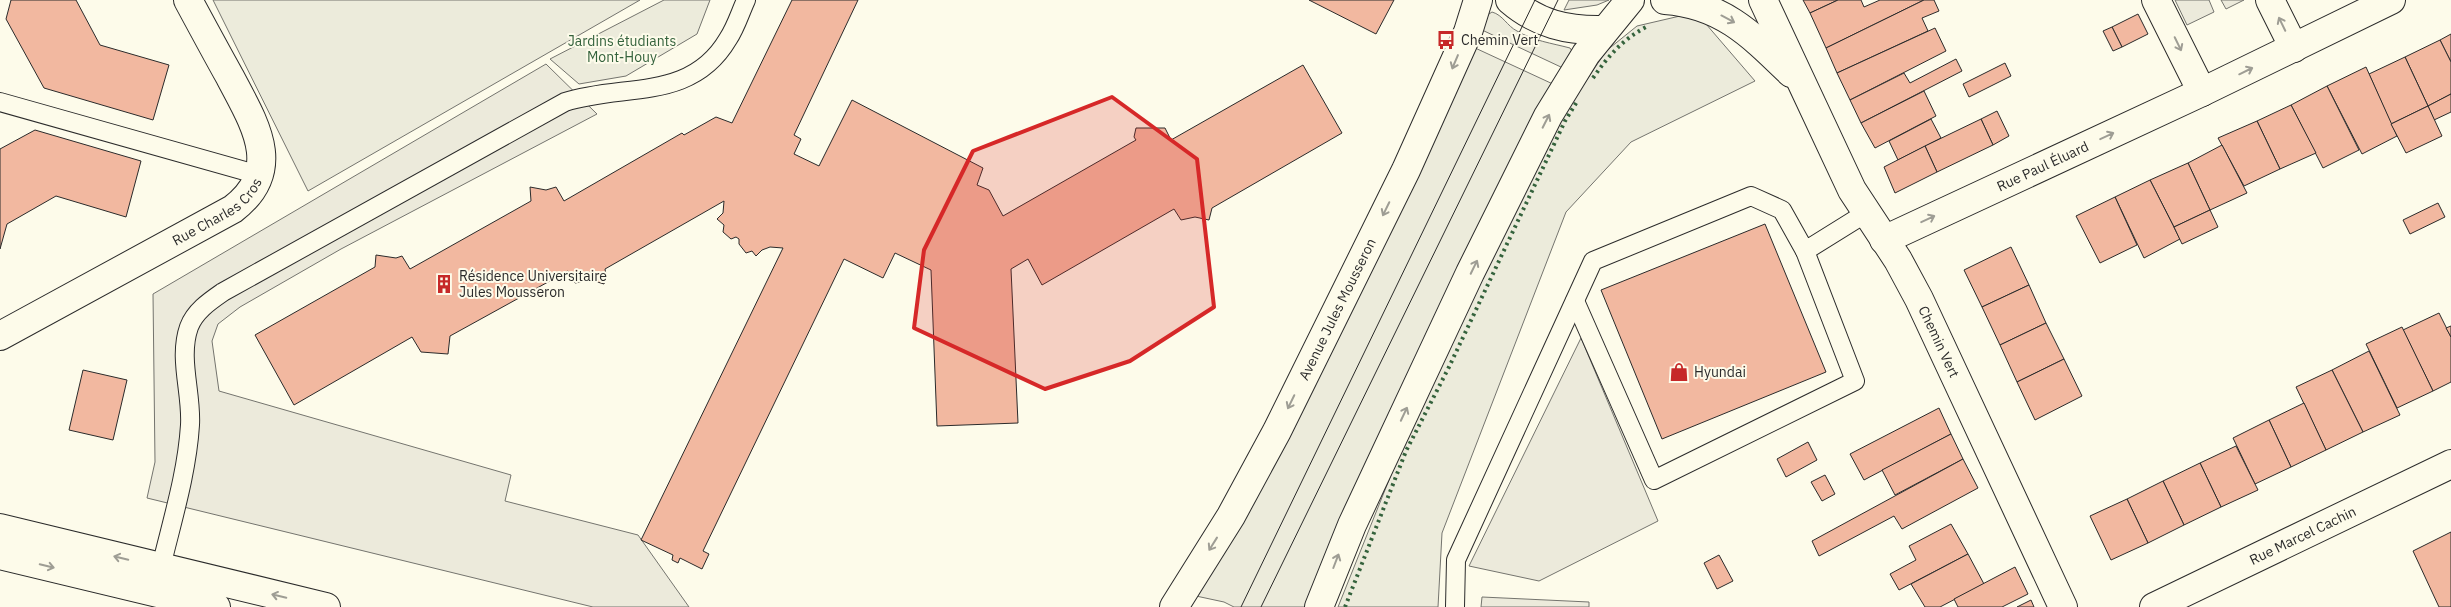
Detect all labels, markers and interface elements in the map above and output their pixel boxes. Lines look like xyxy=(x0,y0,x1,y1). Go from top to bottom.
one-way arrow xyxy=(1720,14,1735,24)
one-way arrow xyxy=(2277,17,2286,32)
bus stop icon: Chemin Vert xyxy=(1435,29,1457,51)
place label: Chemin Vert xyxy=(1461,31,1538,49)
park label: Jardins étudiants Mont-Houy xyxy=(568,32,677,66)
one-way arrow xyxy=(2174,36,2183,51)
one-way arrow xyxy=(1449,54,1459,69)
one-way arrow xyxy=(2238,66,2253,75)
one-way arrow xyxy=(1541,114,1551,129)
one-way arrow xyxy=(2099,131,2114,141)
street label: Rue Paul Éluard xyxy=(1994,137,2092,195)
street label: Rue Charles Cros xyxy=(169,175,266,249)
one-way arrow xyxy=(1381,201,1391,216)
one-way arrow xyxy=(1920,214,1935,224)
street label: Avenue Jules Mousseron xyxy=(1295,235,1380,383)
one-way arrow xyxy=(1469,260,1479,275)
place label: Résidence Universitaire Jules Mousseron xyxy=(459,267,607,301)
building icon: Résidence Universitaire Jules Mousseron xyxy=(433,273,455,295)
street label: Chemin Vert xyxy=(1914,303,1964,381)
shop icon: Hyundai xyxy=(1668,361,1690,383)
place label: Hyundai xyxy=(1694,363,1746,381)
one-way arrow xyxy=(1286,394,1295,409)
one-way arrow xyxy=(1400,407,1409,422)
street label: Rue Marcel Cachin xyxy=(2246,502,2359,569)
one-way arrow xyxy=(1208,537,1218,551)
one-way arrow xyxy=(113,553,129,562)
one-way arrow xyxy=(1332,554,1341,569)
one-way arrow xyxy=(39,562,55,571)
one-way arrow xyxy=(271,591,287,600)

